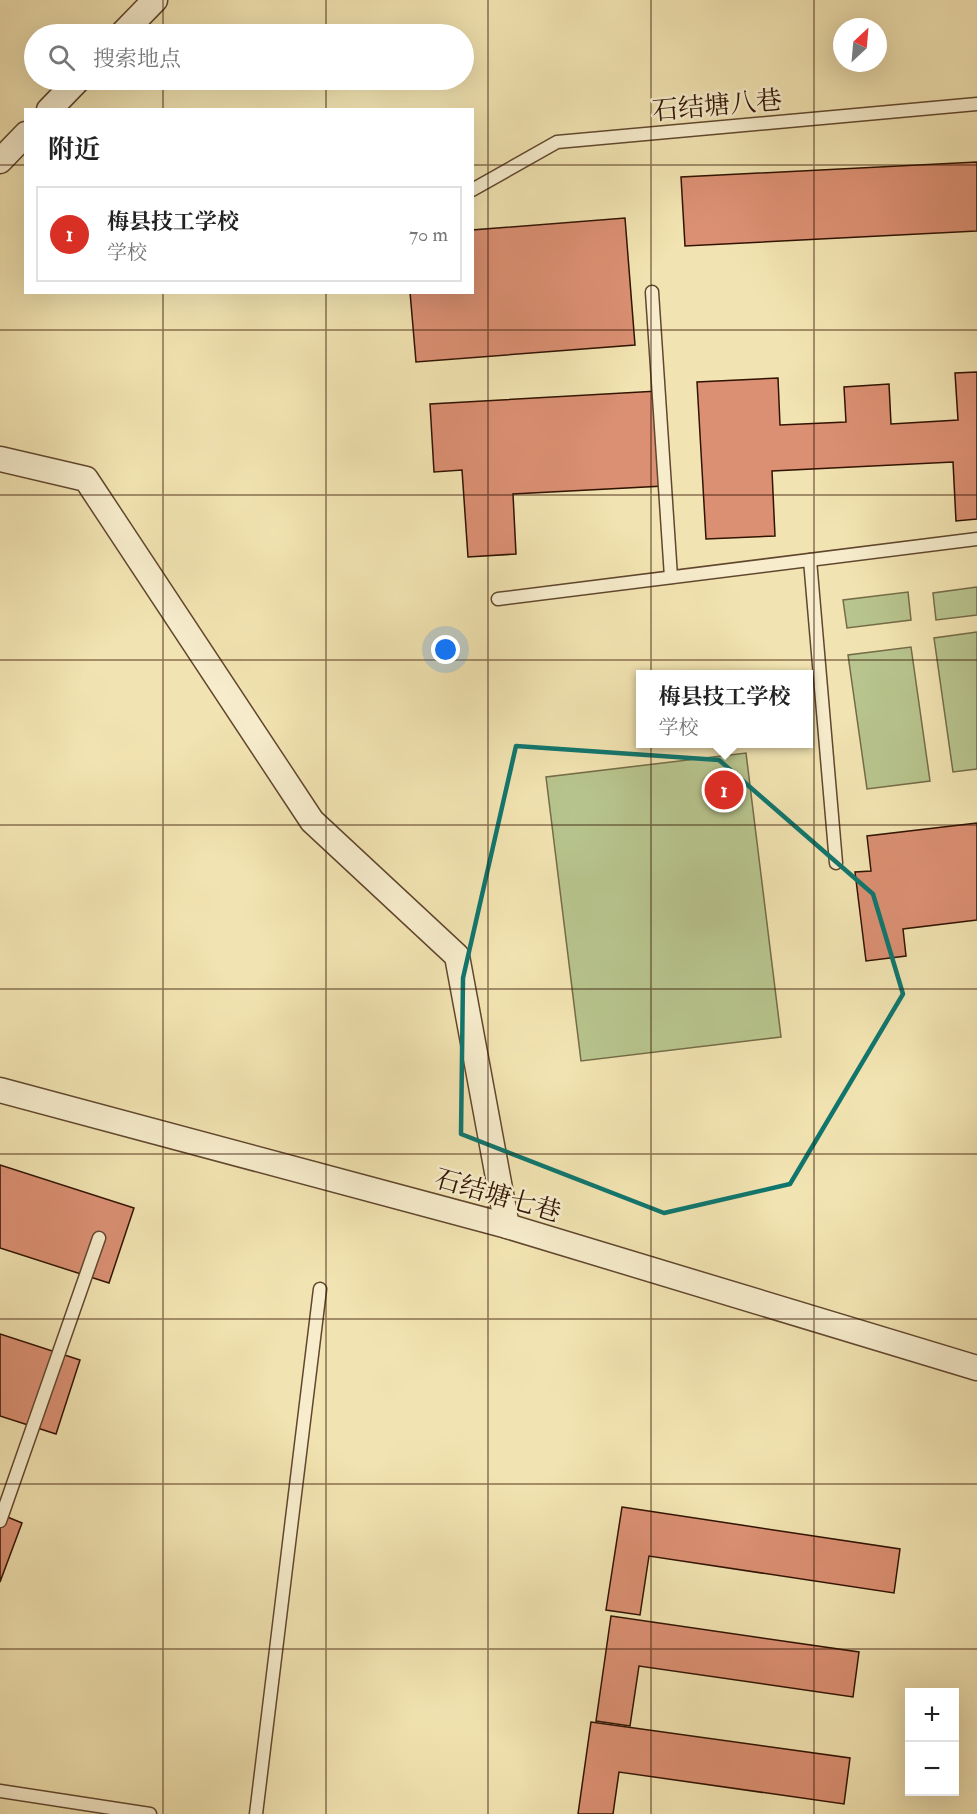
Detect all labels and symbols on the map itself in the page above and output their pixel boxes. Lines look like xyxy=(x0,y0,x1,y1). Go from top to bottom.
north arrow xyxy=(833,18,887,72)
street label: 石结塘八巷 xyxy=(651,84,783,128)
your location xyxy=(431,635,460,664)
pin: 1 xyxy=(704,768,744,812)
street label: 石结塘七巷 xyxy=(431,1163,565,1229)

